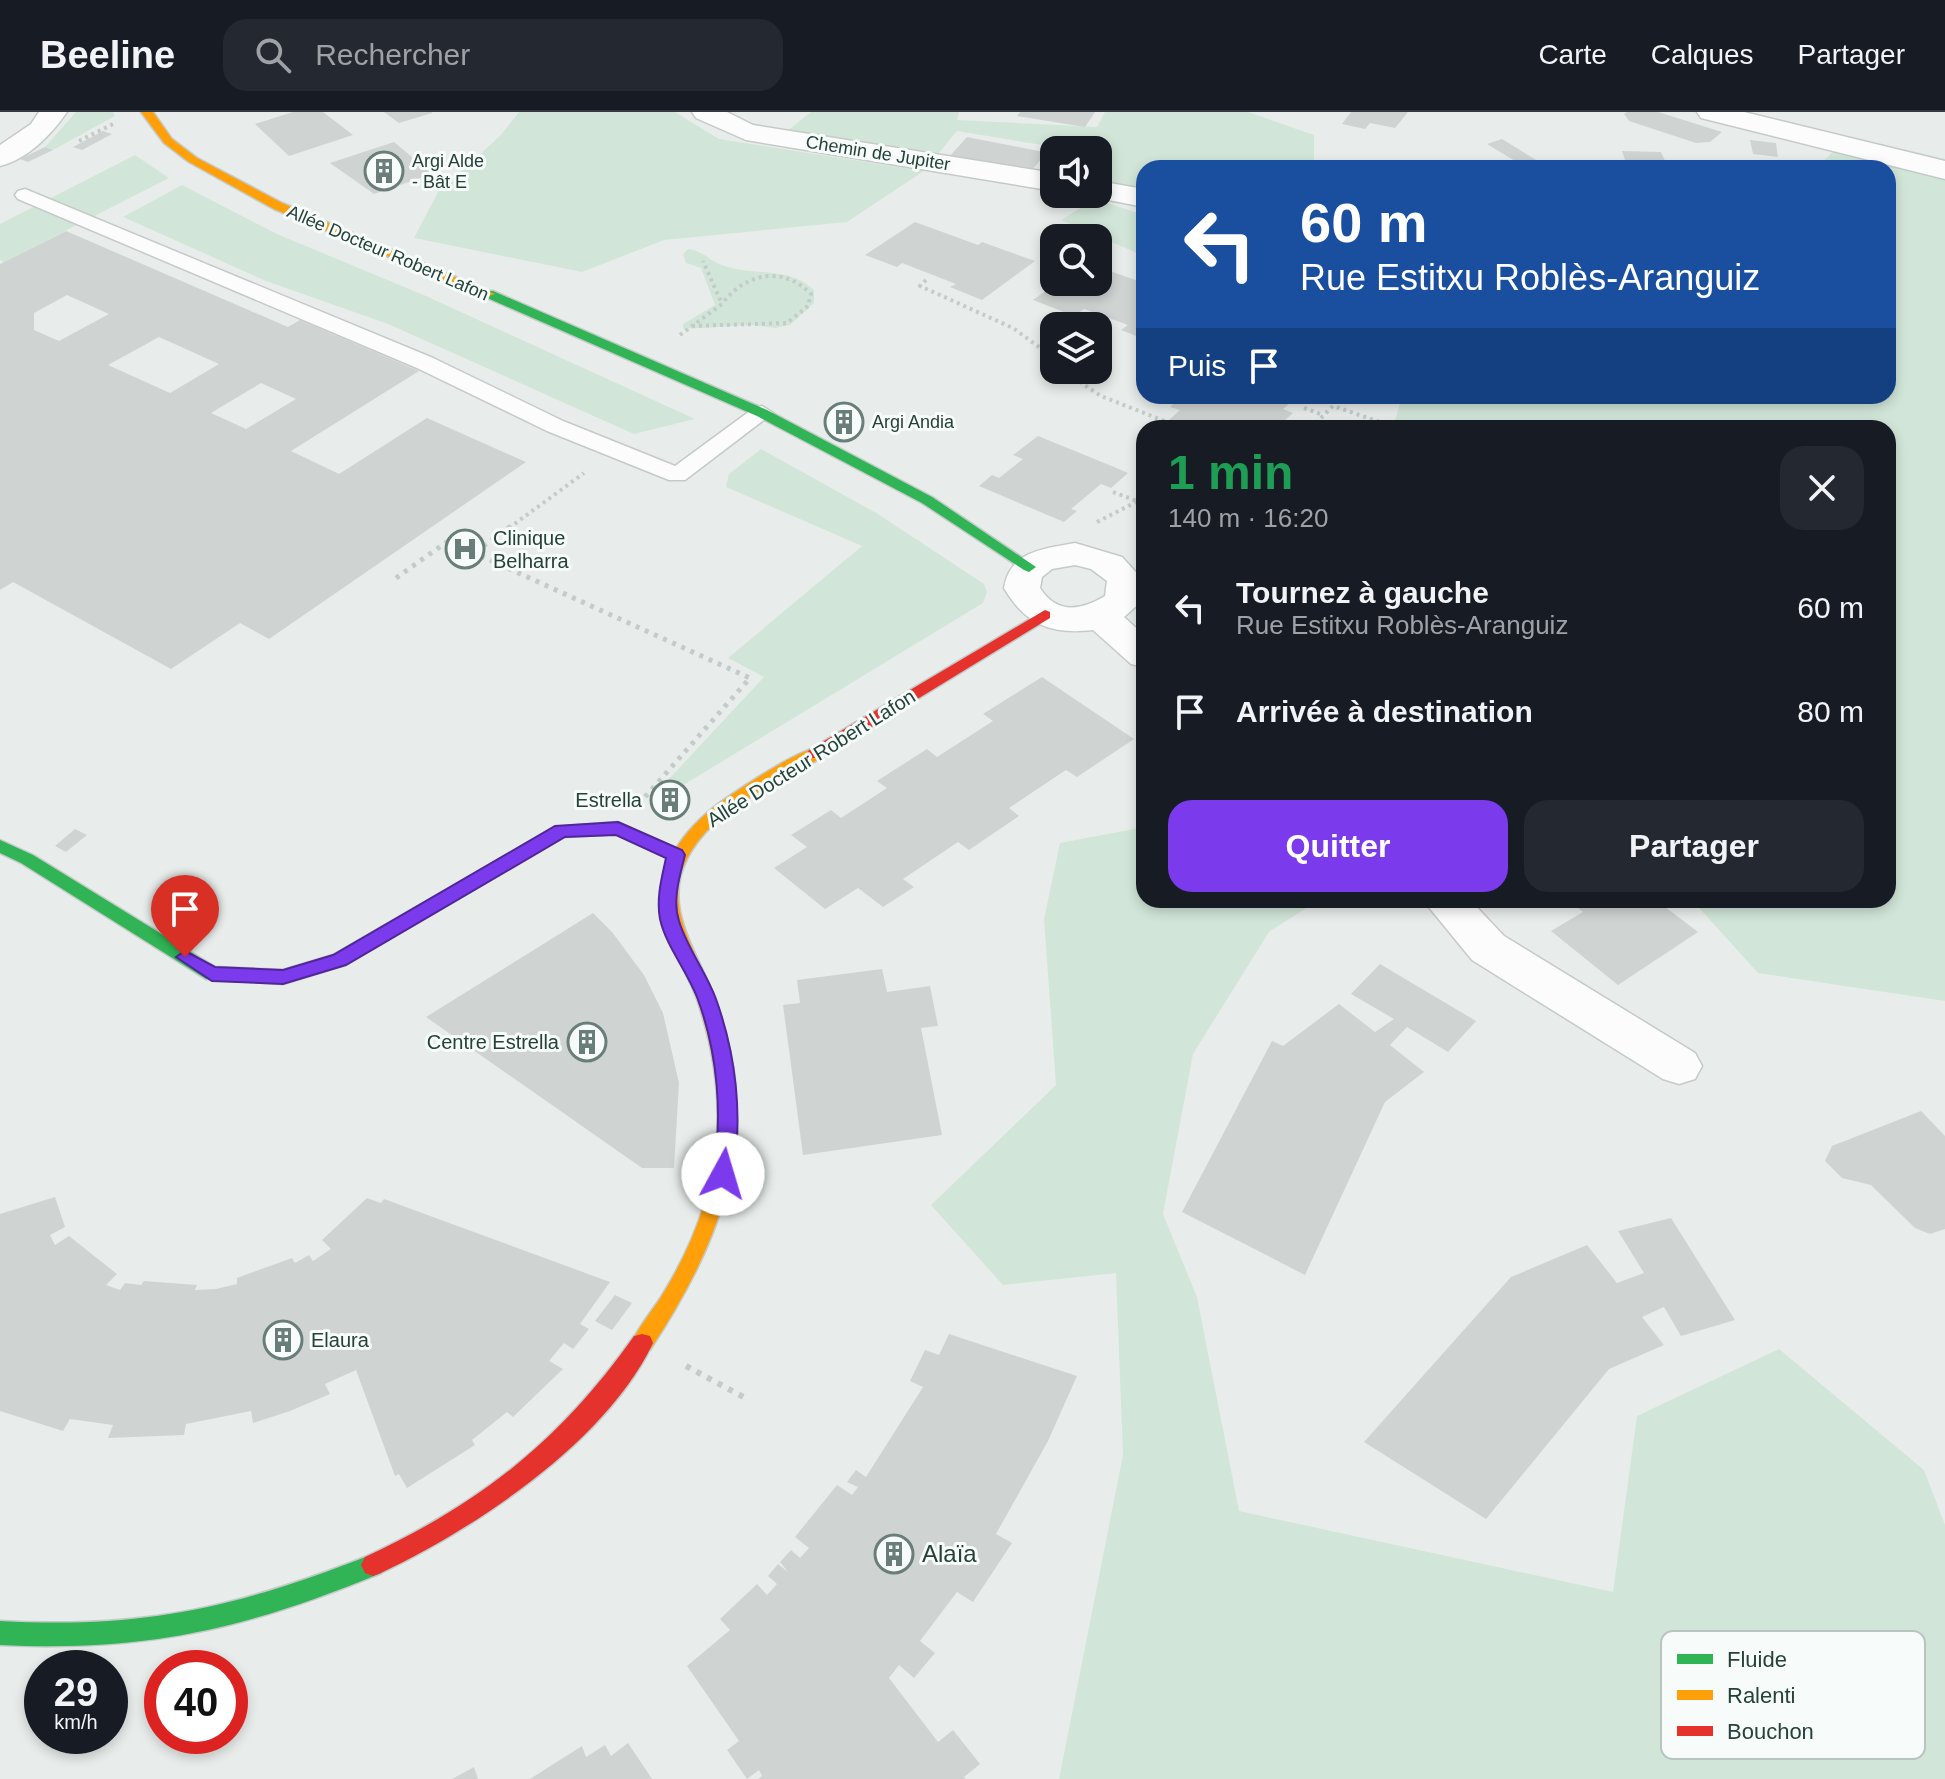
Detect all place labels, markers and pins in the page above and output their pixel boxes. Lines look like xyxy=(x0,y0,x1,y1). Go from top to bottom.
building icon: Argi Alde - Bât E xyxy=(363,150,405,192)
place label: Argi Alde - Bât E xyxy=(412,151,484,192)
building icon: Argi Andia xyxy=(823,401,865,443)
place label: Argi Andia xyxy=(872,412,955,432)
place label: Clinique Belharra xyxy=(493,527,569,572)
hospital icon: Clinique Belharra xyxy=(444,528,486,570)
building icon: Estrella xyxy=(649,779,691,821)
place label: Estrella xyxy=(575,789,643,811)
pin xyxy=(151,875,219,957)
building icon: Centre Estrella xyxy=(566,1021,608,1063)
place label: Centre Estrella xyxy=(427,1031,560,1053)
building icon: Elaura xyxy=(262,1319,304,1361)
place label: Elaura xyxy=(311,1329,370,1351)
building icon: Alaïa xyxy=(873,1533,915,1575)
place label: Alaïa xyxy=(922,1540,977,1567)

